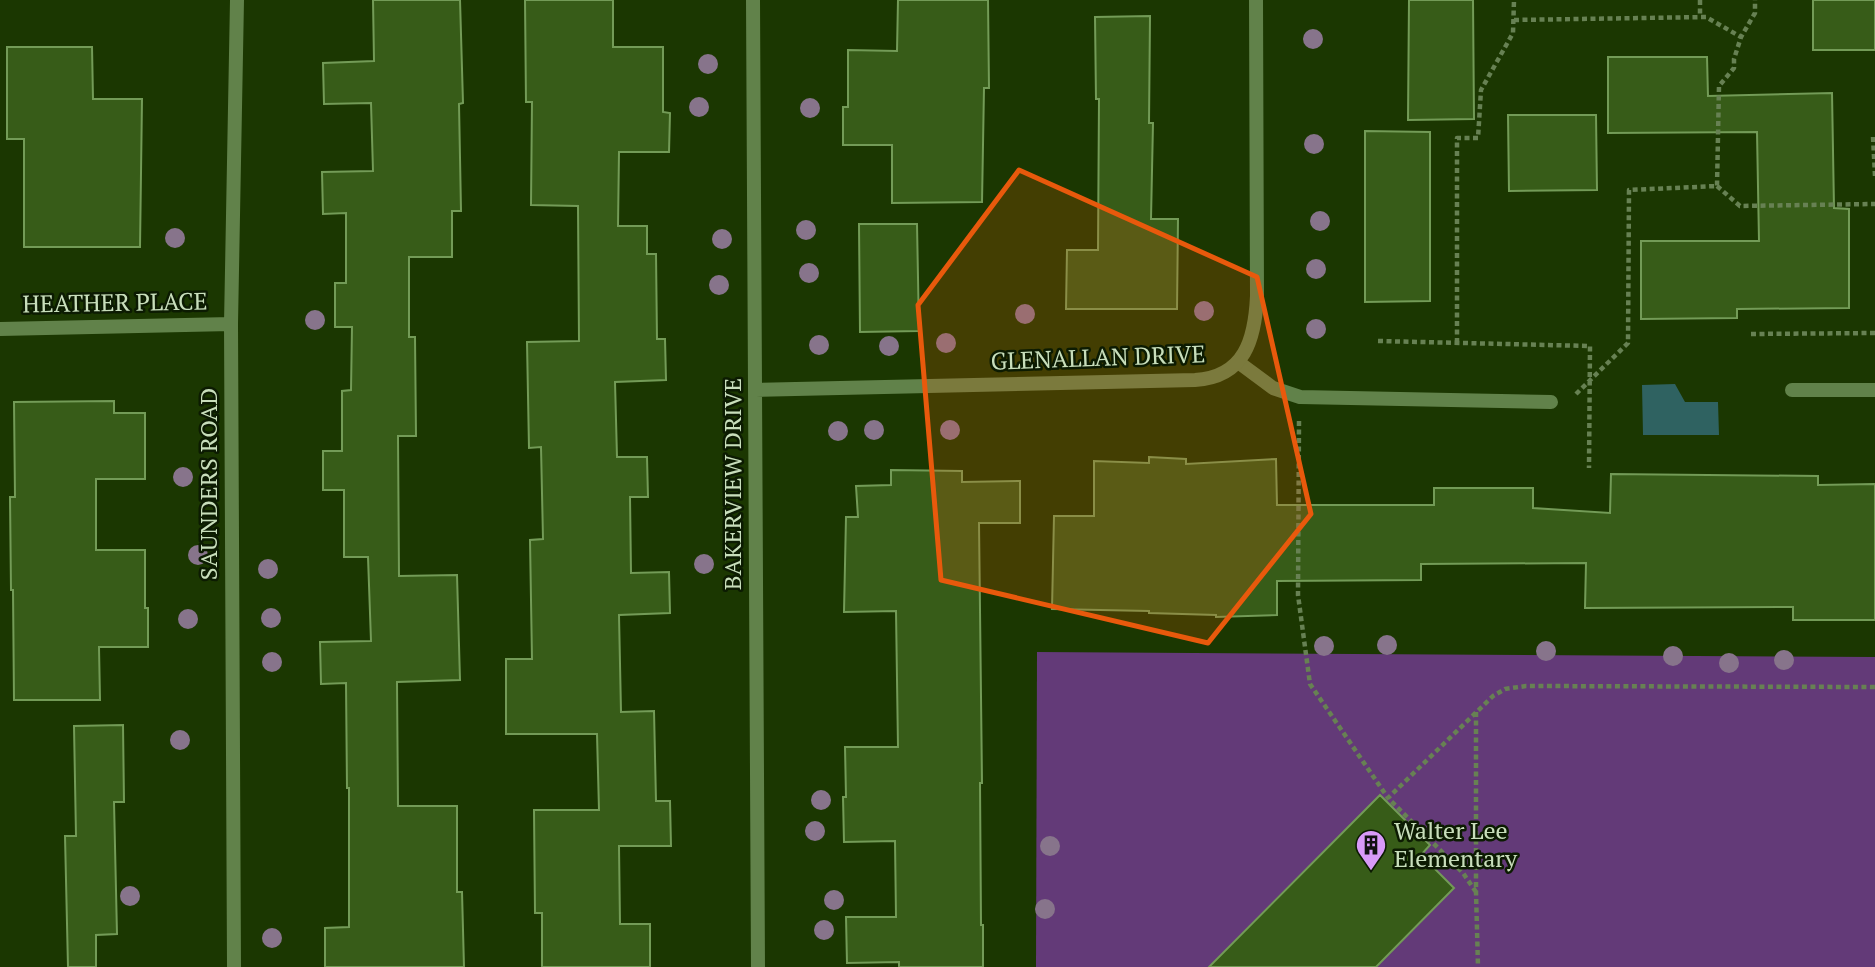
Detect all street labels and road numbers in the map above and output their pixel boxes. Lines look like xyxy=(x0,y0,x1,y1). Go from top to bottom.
street label: HEATHER PLACE xyxy=(22,284,208,320)
street label: GLENALLAN DRIVE xyxy=(990,337,1206,377)
street label: BAKERVIEW DRIVE xyxy=(716,378,748,590)
street label: SAUNDERS ROAD xyxy=(192,388,224,580)

